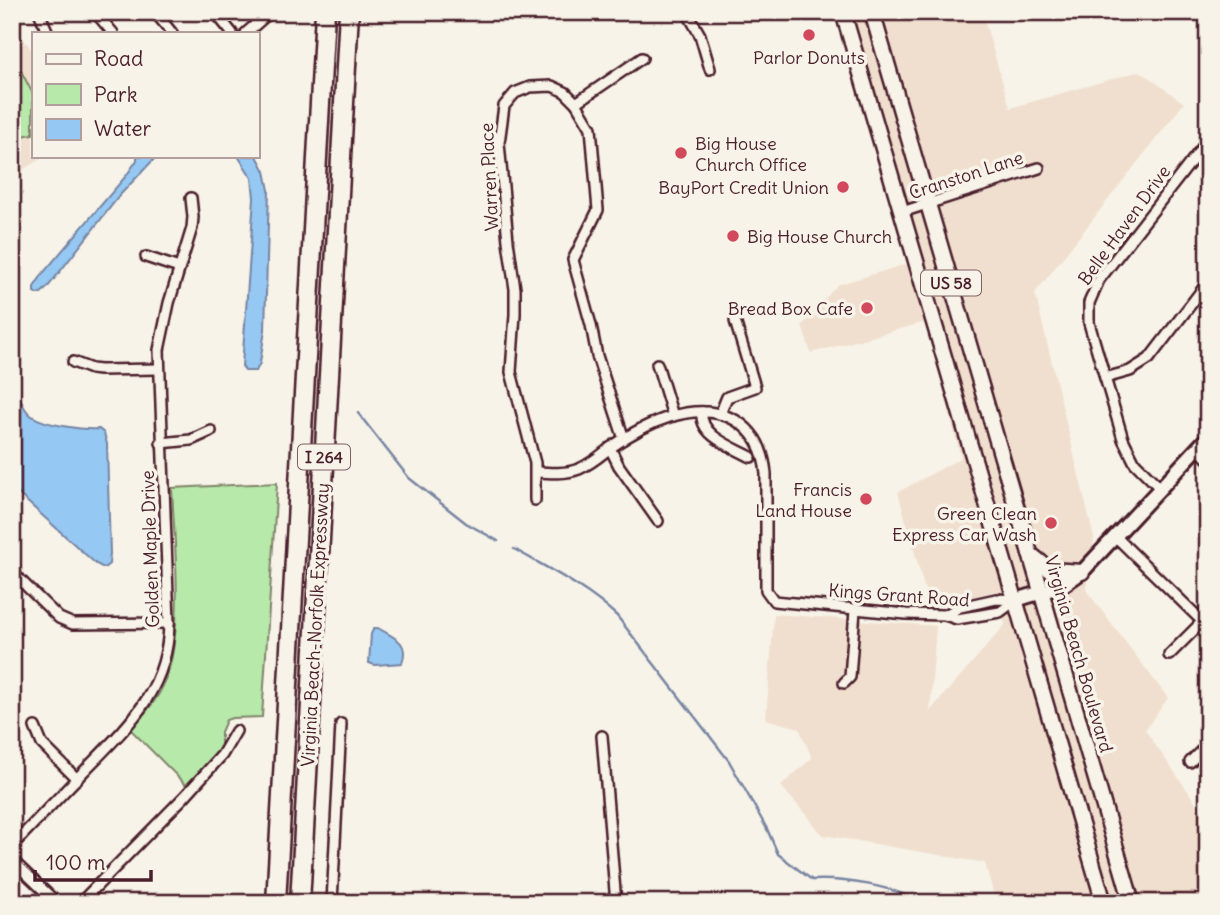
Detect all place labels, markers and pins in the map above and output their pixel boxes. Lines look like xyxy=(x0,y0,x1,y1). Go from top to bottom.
marker: Parlor Donuts xyxy=(801,27,817,43)
place label: Parlor Donuts xyxy=(753,46,865,69)
place label: Big House Church Office xyxy=(695,132,807,176)
marker: Big House Church Office xyxy=(673,145,689,161)
place label: BayPort Credit Union xyxy=(658,176,829,199)
marker: BayPort Credit Union xyxy=(835,179,851,195)
place label: Big House Church xyxy=(747,225,892,248)
marker: Big House Church xyxy=(725,228,741,244)
place label: Bread Box Cafe xyxy=(728,297,853,320)
marker: Bread Box Cafe xyxy=(859,300,875,316)
place label: Francis Land House xyxy=(755,478,852,522)
marker: Francis Land House xyxy=(858,491,874,507)
place label: Green Clean Express Car Wash xyxy=(892,502,1037,546)
marker: Green Clean Express Car Wash xyxy=(1043,515,1059,531)

